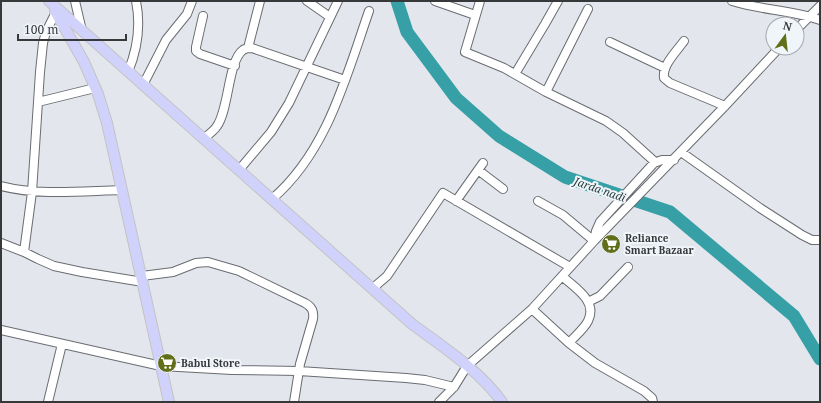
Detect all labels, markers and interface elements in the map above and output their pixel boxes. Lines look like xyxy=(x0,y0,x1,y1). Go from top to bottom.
scale bar xyxy=(18,16,126,42)
north arrow xyxy=(765,16,805,56)
text: N xyxy=(782,17,794,34)
text: 100 m xyxy=(24,21,59,38)
water label: Jarda nadi xyxy=(570,173,628,205)
place label: Reliance Smart Bazaar xyxy=(625,231,695,257)
supermarket icon: Reliance Smart Bazaar xyxy=(600,233,622,255)
supermarket icon: Babul Store xyxy=(156,352,178,374)
place label: Babul Store xyxy=(181,356,240,370)

